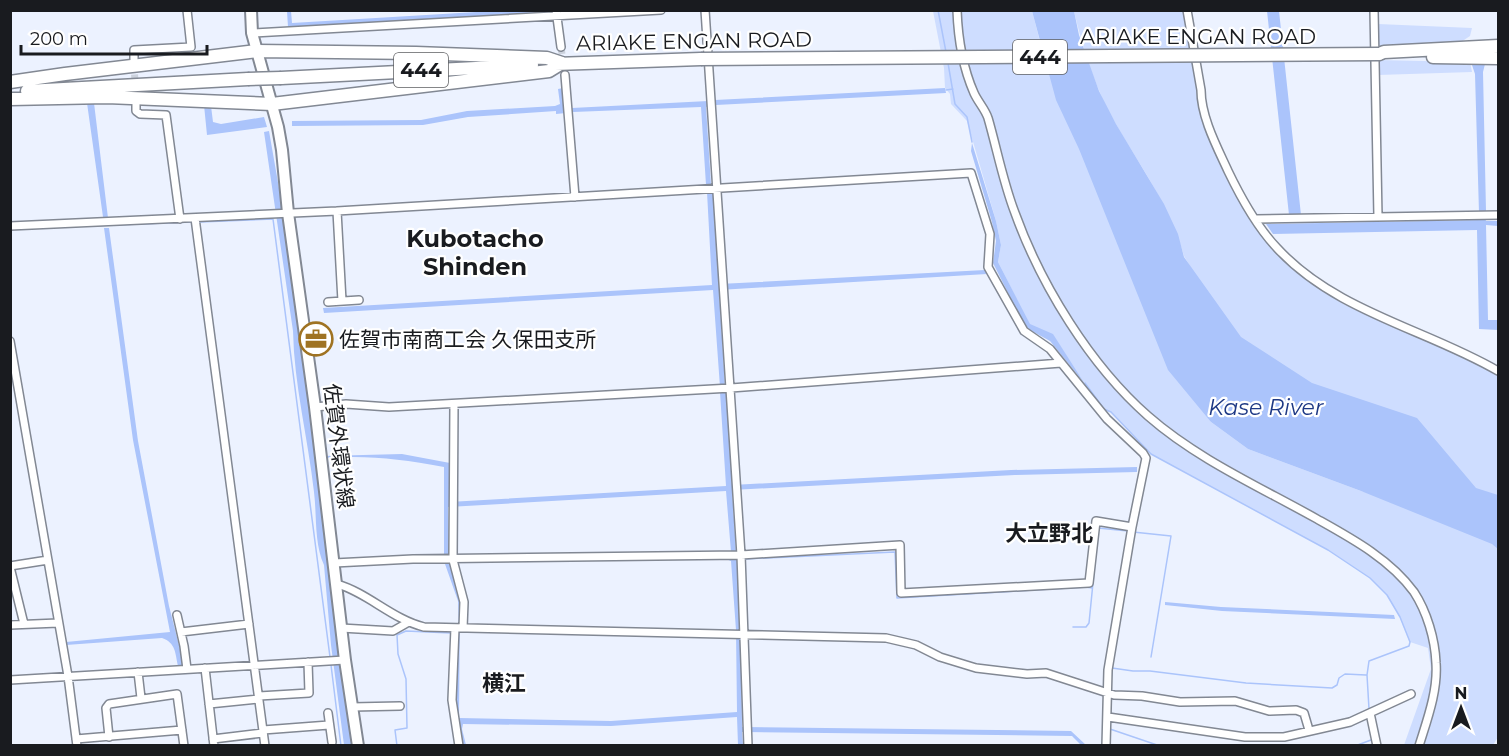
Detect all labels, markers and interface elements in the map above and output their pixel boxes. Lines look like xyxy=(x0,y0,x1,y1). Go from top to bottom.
scale bar xyxy=(21,18,207,56)
street label: ARIAKE ENGAN ROAD xyxy=(1080,24,1316,49)
street label: ARIAKE ENGAN ROAD xyxy=(576,26,812,56)
text: 200 m xyxy=(30,28,88,50)
road number: 444 xyxy=(1013,40,1067,74)
road number: 444 xyxy=(394,53,448,87)
district label: Kubotacho Shinden xyxy=(406,224,544,281)
office icon: 佐賀市南商工会 久保田支所 xyxy=(298,321,334,357)
place label: 佐賀市南商工会 久保田支所 xyxy=(339,327,597,352)
street label: 佐賀外環状線 xyxy=(319,382,359,510)
water label: Kase River xyxy=(1208,394,1325,421)
district label: 大立野北 xyxy=(1005,520,1093,547)
district label: 横江 xyxy=(482,670,526,697)
north arrow xyxy=(1431,678,1491,738)
text: N xyxy=(1455,684,1467,703)

